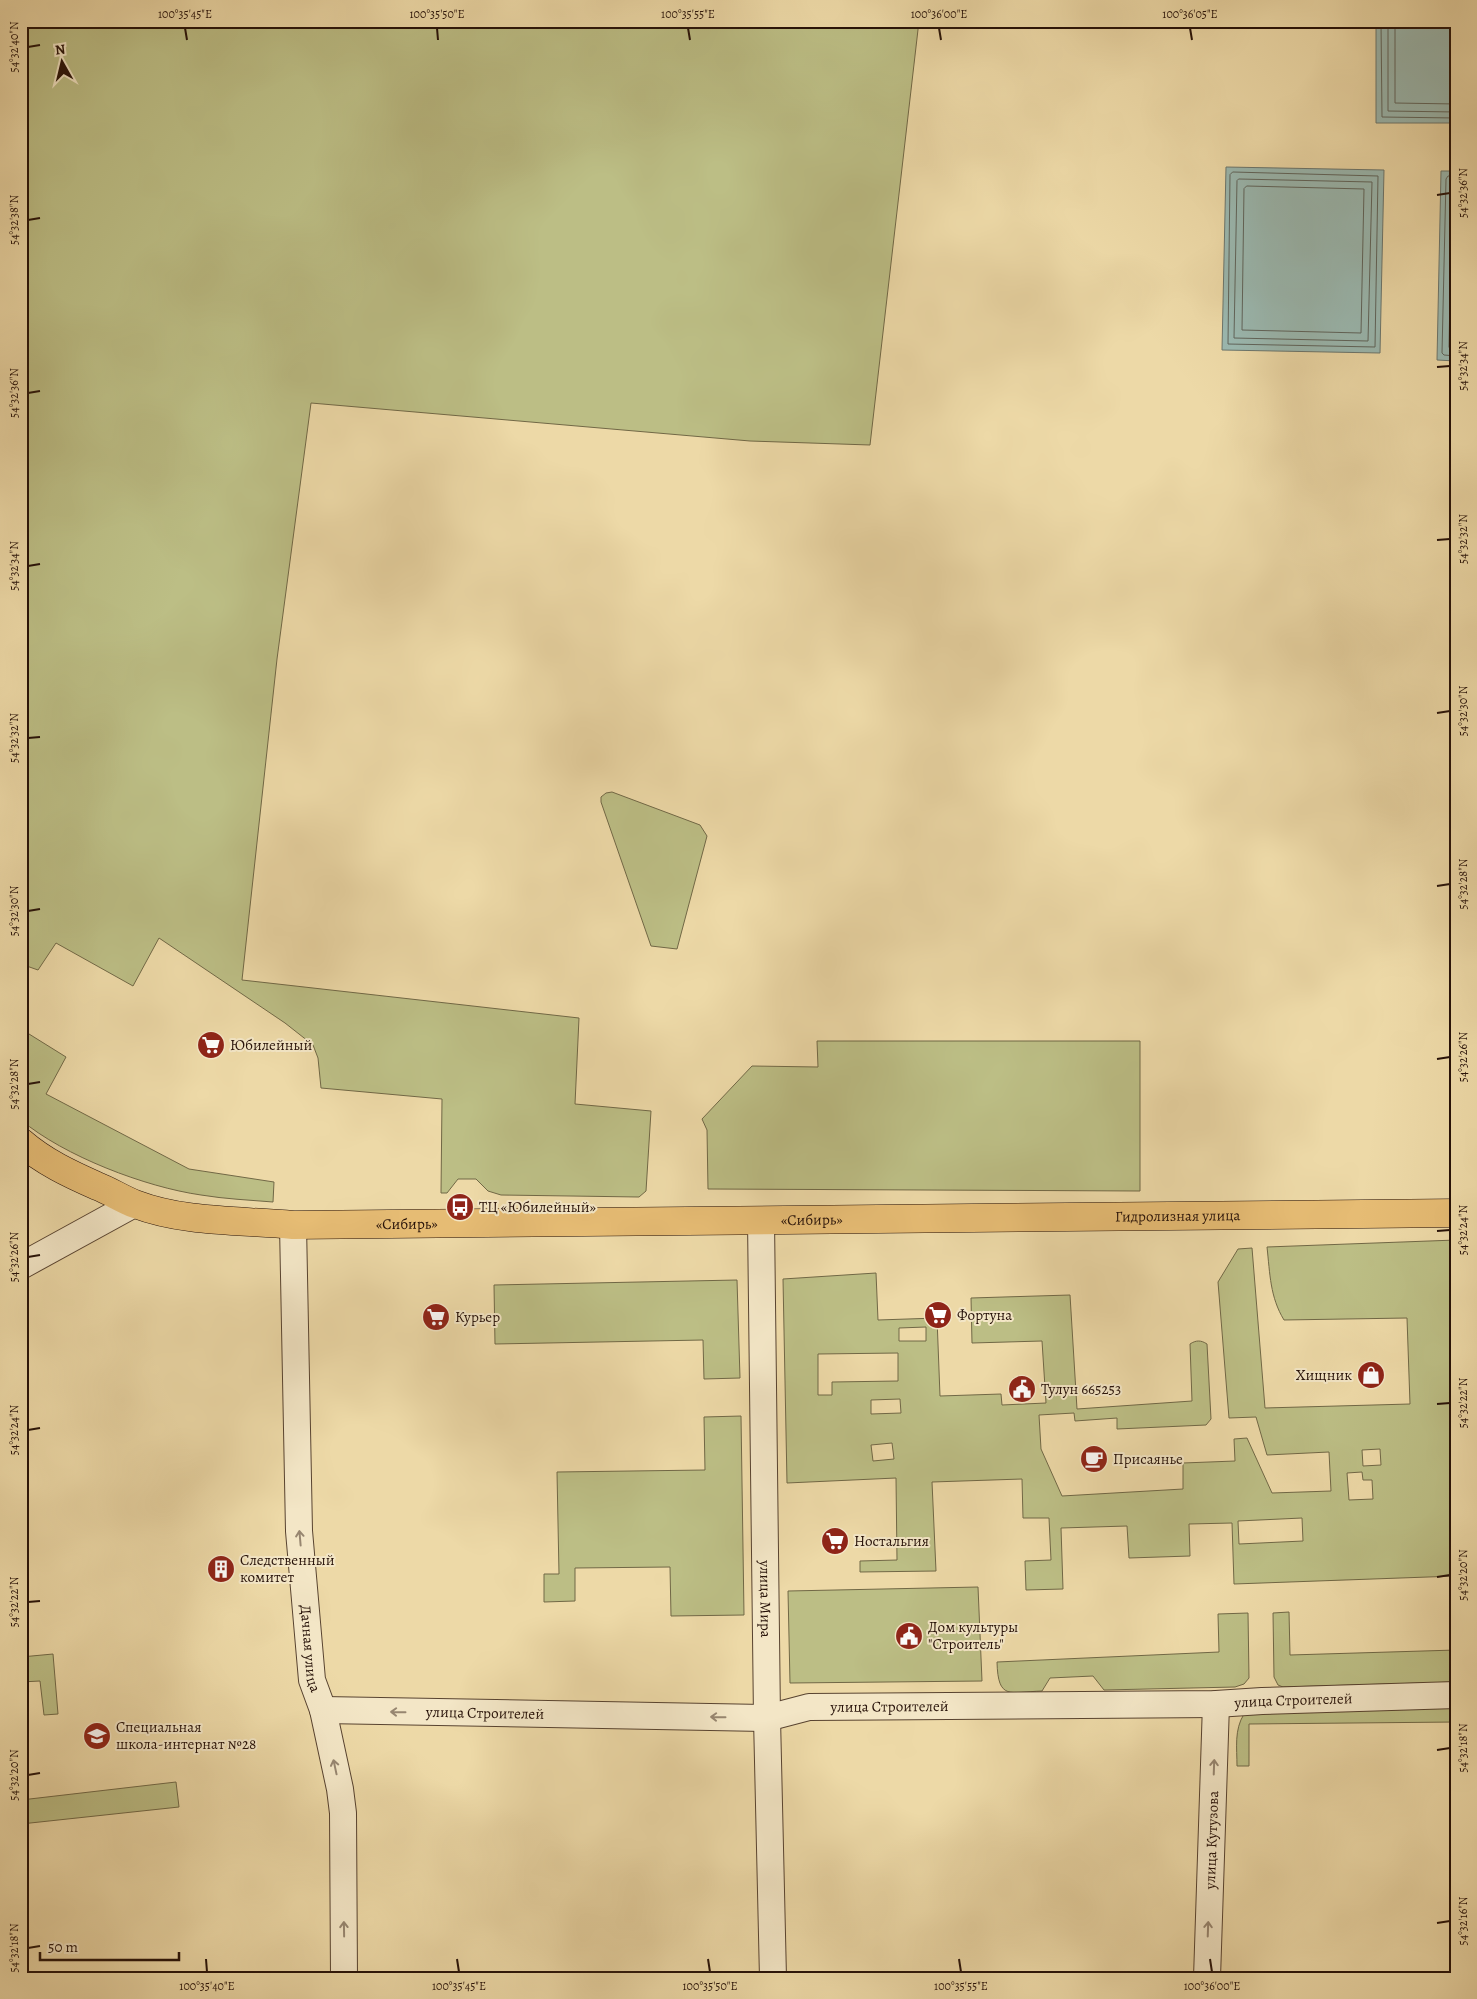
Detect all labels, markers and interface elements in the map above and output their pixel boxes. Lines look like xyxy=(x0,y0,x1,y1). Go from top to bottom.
text: 100°35'45"E xyxy=(158,6,212,22)
text: 100°35'50"E xyxy=(409,6,465,22)
text: 100°35'55"E xyxy=(661,6,715,22)
text: 100°36'00"E xyxy=(911,6,967,22)
text: 100°36'05"E xyxy=(1162,6,1218,22)
text: 54°32'40"N xyxy=(6,21,22,73)
north arrow xyxy=(38,38,88,88)
text: N xyxy=(54,40,67,60)
text: 54°32'36"N xyxy=(1455,168,1471,218)
text: 54°32'38"N xyxy=(6,195,22,245)
text: 54°32'34"N xyxy=(1455,341,1471,391)
text: 54°32'36"N xyxy=(6,368,22,418)
text: 54°32'32"N xyxy=(1455,514,1471,564)
text: 54°32'34"N xyxy=(6,541,22,591)
text: 54°32'30"N xyxy=(1455,685,1471,736)
text: 54°32'32"N xyxy=(6,713,22,763)
text: 54°32'28"N xyxy=(1455,858,1471,909)
text: 54°32'30"N xyxy=(6,885,22,936)
supermarket icon: Юбилейный xyxy=(196,1030,226,1060)
text: 54°32'26"N xyxy=(1455,1031,1471,1082)
place label: Юбилейный xyxy=(230,1035,312,1055)
text: 54°32'28"N xyxy=(6,1058,22,1109)
bus stop icon: ТЦ «Юбилейный» xyxy=(445,1192,475,1222)
place label: ТЦ «Юбилейный» xyxy=(479,1197,597,1217)
text: 54°32'24"N xyxy=(1455,1204,1471,1255)
street label: Гидролизная улица xyxy=(1115,1205,1241,1227)
street label: «Сибирь» xyxy=(781,1209,843,1230)
street label: «Сибирь» xyxy=(376,1214,438,1234)
text: 54°32'26"N xyxy=(6,1231,22,1282)
supermarket icon: Фортуна xyxy=(923,1300,953,1330)
supermarket icon: Курьер xyxy=(421,1302,451,1332)
place label: Фортуна xyxy=(957,1305,1012,1325)
place label: Курьер xyxy=(455,1307,500,1327)
shop icon: Хищник xyxy=(1356,1360,1386,1390)
place label: Хищник xyxy=(1296,1365,1352,1385)
public building icon: Тулун 665253 xyxy=(1007,1374,1037,1404)
text: 54°32'22"N xyxy=(1455,1377,1471,1428)
place label: Тулун 665253 xyxy=(1041,1379,1121,1399)
text: 54°32'24"N xyxy=(6,1404,22,1455)
cafe icon: Присаянье xyxy=(1079,1444,1109,1474)
place label: Присаянье xyxy=(1113,1449,1183,1469)
supermarket icon: Ностальгия xyxy=(820,1526,850,1556)
one-way arrow xyxy=(295,1531,305,1547)
place label: Ностальгия xyxy=(854,1531,929,1551)
text: 54°32'20"N xyxy=(1455,1549,1471,1601)
place label: Следственный комитет xyxy=(240,1550,335,1587)
building icon: Следственный комитет xyxy=(206,1554,236,1584)
street label: улица Мира xyxy=(755,1559,776,1638)
text: 54°32'22"N xyxy=(6,1576,22,1627)
street label: Дачная улица xyxy=(295,1604,326,1695)
place label: Дом культуры "Строитель" xyxy=(928,1617,1018,1654)
public building icon: Дом культуры "Строитель" xyxy=(894,1621,924,1651)
street label: улица Строителей xyxy=(1233,1688,1353,1713)
street label: улица Строителей xyxy=(829,1696,949,1717)
street label: улица Строителей xyxy=(425,1702,544,1724)
one-way arrow xyxy=(390,1707,406,1716)
one-way arrow xyxy=(710,1712,726,1722)
place label: Специальная школа-интернат №28 xyxy=(116,1717,256,1754)
school or university icon: Специальная школа-интернат №28 xyxy=(82,1721,112,1751)
text: 54°32'18"N xyxy=(1455,1723,1471,1773)
text: 54°32'20"N xyxy=(6,1749,22,1801)
one-way arrow xyxy=(1209,1759,1218,1775)
one-way arrow xyxy=(330,1760,339,1776)
street label: улица Кутузова xyxy=(1200,1790,1223,1891)
text: 54°32'16"N xyxy=(1455,1896,1471,1945)
one-way arrow xyxy=(339,1921,349,1938)
one-way arrow xyxy=(1204,1921,1213,1937)
text: 54°32'18"N xyxy=(6,1923,22,1973)
scale bar xyxy=(40,1929,179,1961)
text: 50 m xyxy=(48,1937,78,1957)
text: 100°35'40"E xyxy=(179,1978,235,1994)
text: 100°35'45"E xyxy=(432,1978,486,1994)
text: 100°35'50"E xyxy=(682,1978,738,1994)
text: 100°35'55"E xyxy=(934,1978,988,1994)
text: 100°36'00"E xyxy=(1184,1978,1240,1994)

